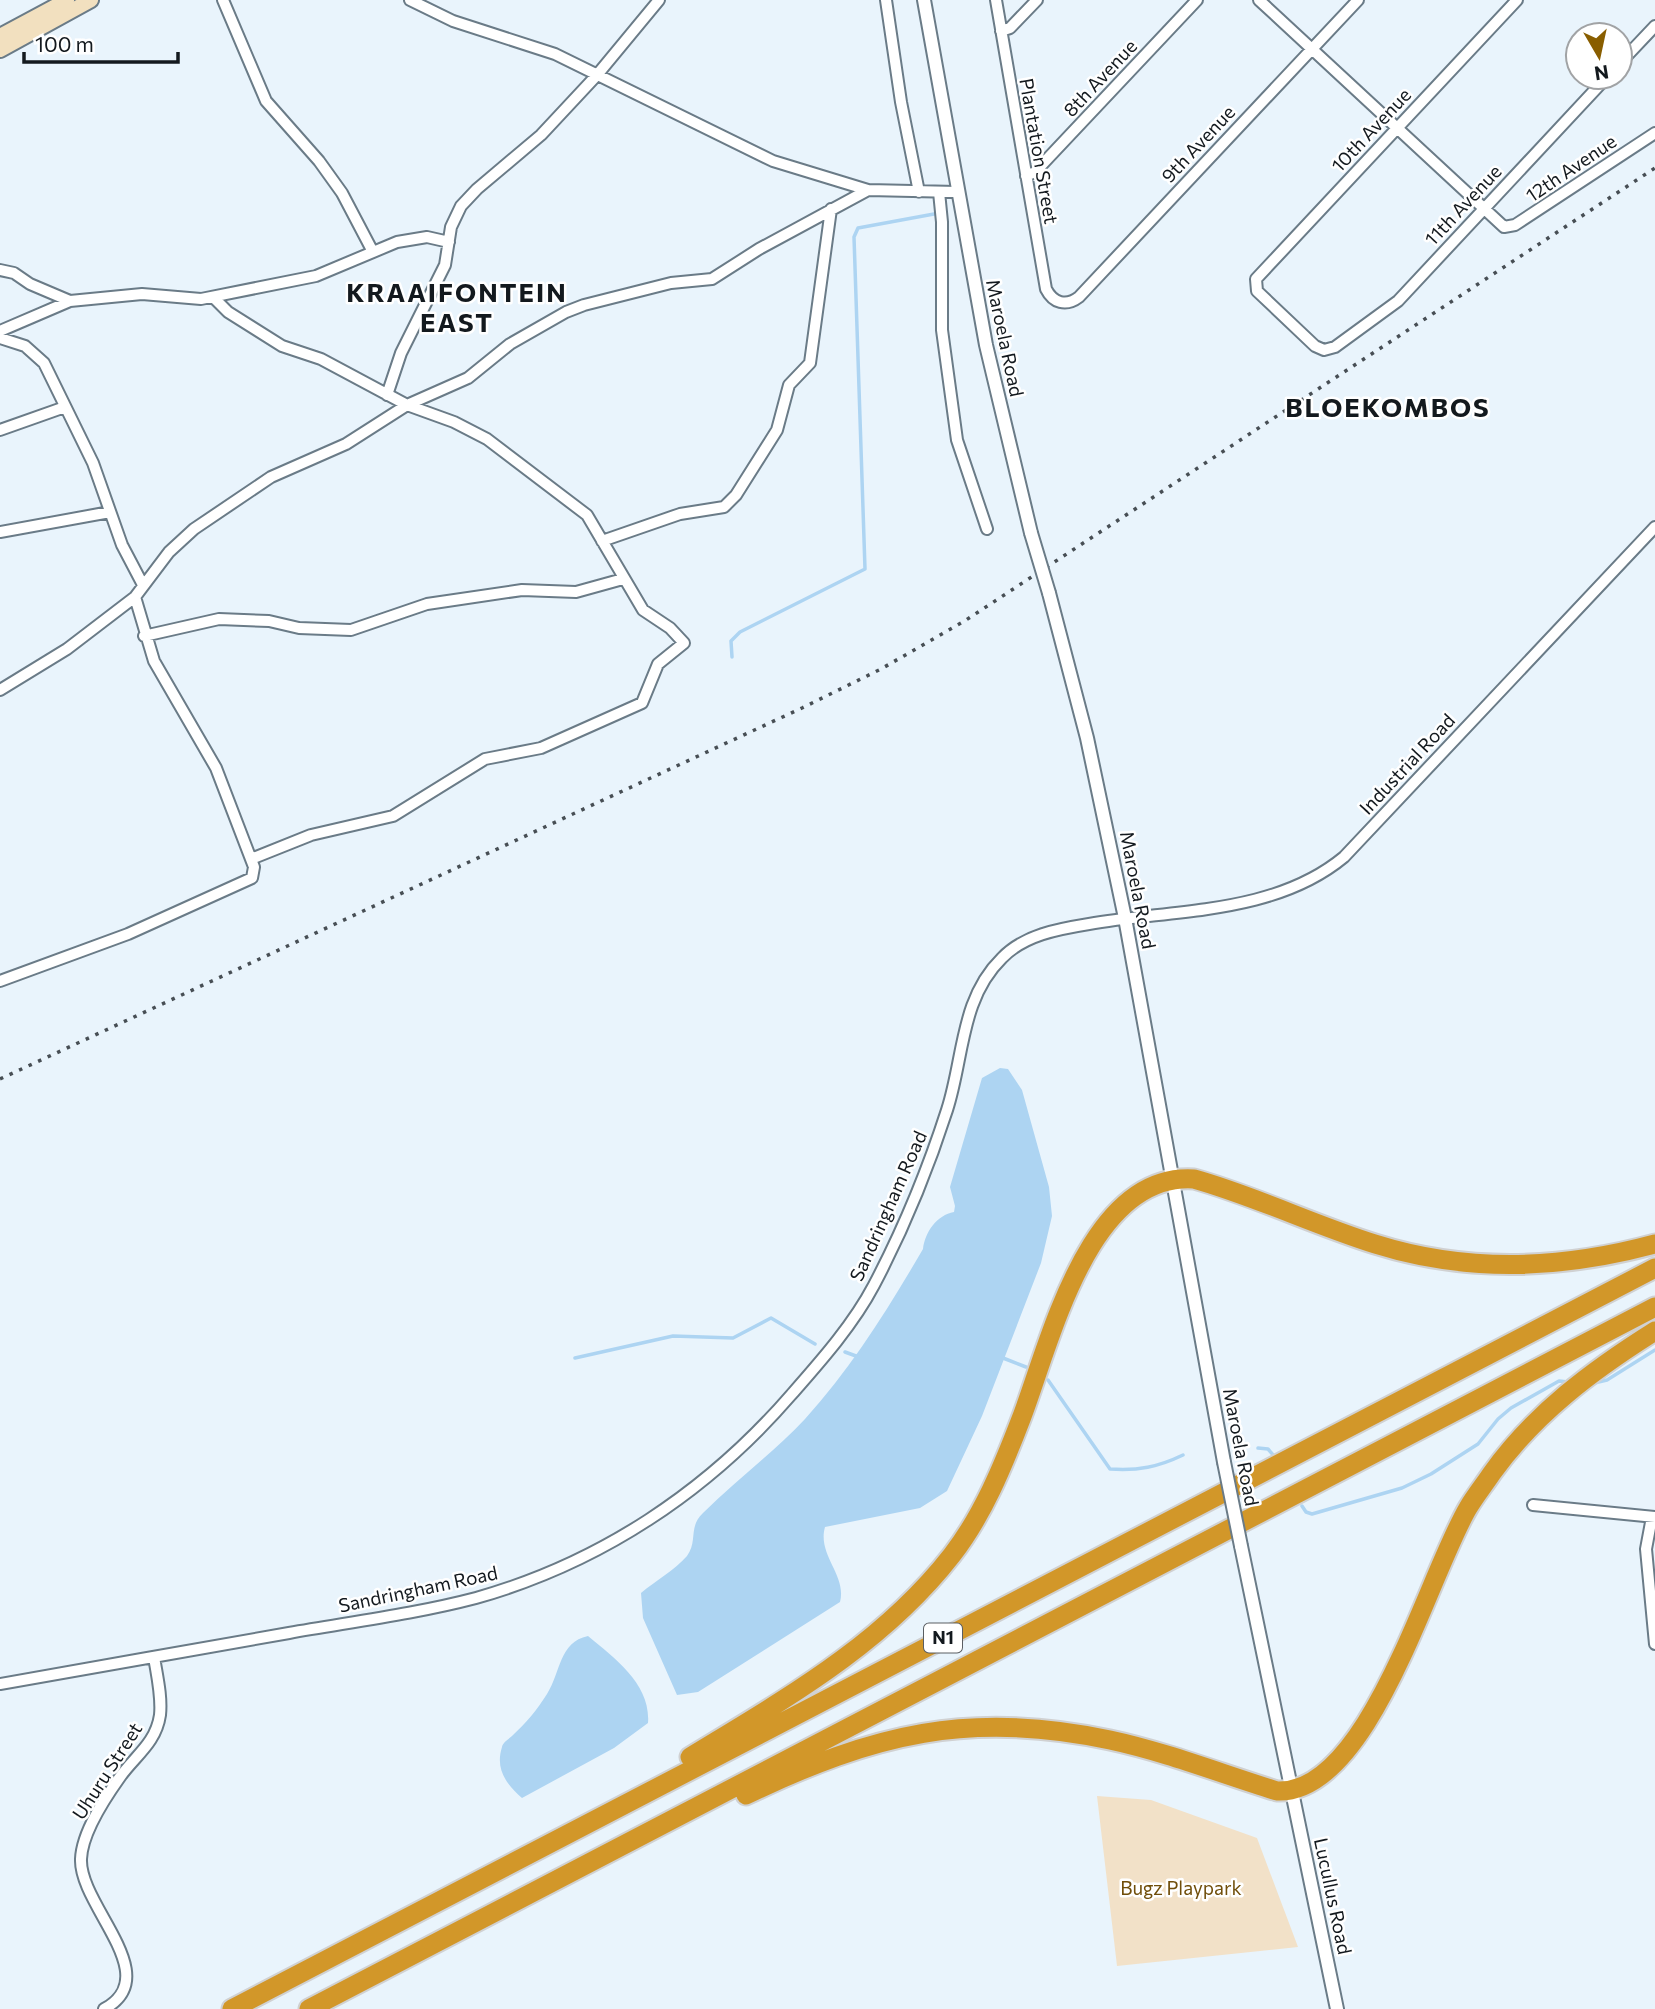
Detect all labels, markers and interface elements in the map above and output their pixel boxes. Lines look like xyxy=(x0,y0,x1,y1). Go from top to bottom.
scale bar xyxy=(24,21,178,65)
north arrow xyxy=(1564,21,1634,91)
text: 100 m xyxy=(35,31,94,56)
street label: 8th Avenue xyxy=(1058,34,1141,121)
text: N xyxy=(1593,61,1611,86)
street label: Plantation Street xyxy=(1015,76,1064,226)
street label: 10th Avenue xyxy=(1326,83,1415,176)
street label: 9th Avenue xyxy=(1156,100,1239,187)
street label: 12th Avenue xyxy=(1521,129,1620,206)
street label: 11th Avenue xyxy=(1419,160,1506,250)
district label: KRAAIFONTEIN EAST xyxy=(346,276,568,337)
street label: Maroela Road xyxy=(982,277,1029,399)
district label: BLOEKOMBOS xyxy=(1285,391,1491,422)
street label: Industrial Road xyxy=(1354,708,1459,819)
street label: Maroela Road xyxy=(1116,829,1161,951)
street label: Sandringham Road xyxy=(844,1127,931,1284)
street label: Maroela Road xyxy=(1219,1386,1264,1508)
street label: Sandringham Road xyxy=(336,1560,500,1617)
road number: N1 xyxy=(924,1624,962,1652)
street label: Uhuru Street xyxy=(67,1718,147,1824)
street label: Lucullus Road xyxy=(1310,1836,1357,1956)
park label: Bugz Playpark xyxy=(1120,1876,1242,1899)

